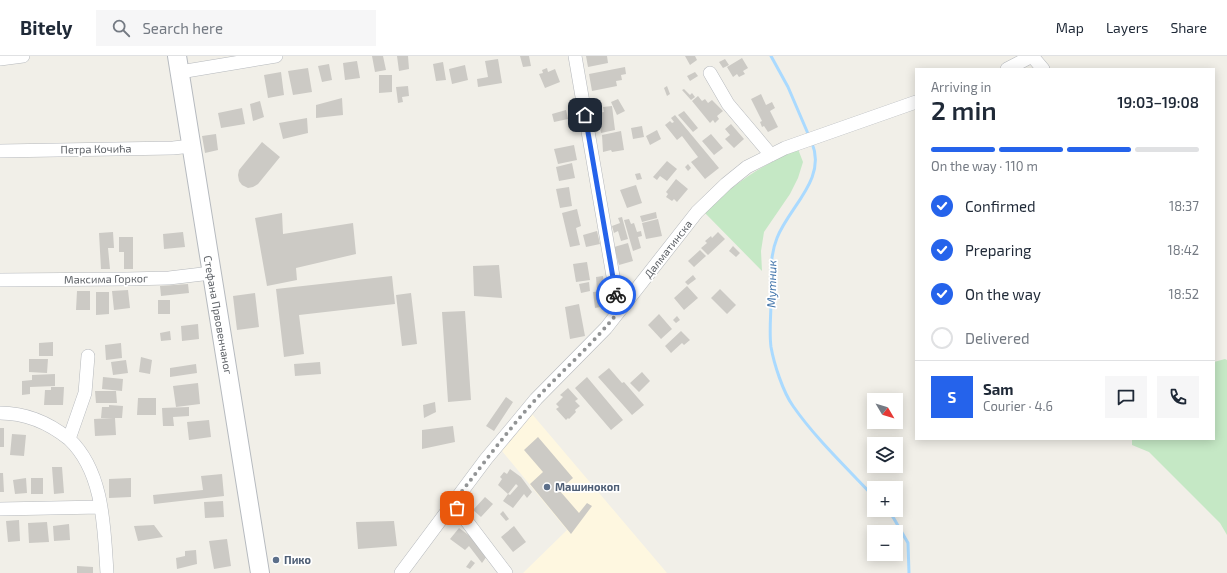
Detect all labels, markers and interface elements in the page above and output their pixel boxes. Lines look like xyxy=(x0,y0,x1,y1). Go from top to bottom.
search box xyxy=(96,10,376,46)
text: Bitely xyxy=(20,16,72,39)
icon: search xyxy=(110,17,132,39)
text: Search here xyxy=(142,19,223,37)
text: Map xyxy=(1056,19,1084,36)
text: Layers xyxy=(1106,19,1148,36)
text: Share xyxy=(1170,19,1207,36)
text: Arriving in xyxy=(931,79,991,95)
text: 19:03–19:08 xyxy=(1117,93,1199,111)
text: 2 min xyxy=(931,94,997,125)
pin xyxy=(568,98,602,132)
icon: home xyxy=(574,104,596,126)
street label: Петра Кочића xyxy=(60,141,132,156)
text: On the way · 110 m xyxy=(931,158,1038,174)
icon: check xyxy=(931,195,953,217)
text: Confirmed xyxy=(965,197,1036,215)
text: 18:37 xyxy=(1169,198,1199,214)
street label: Далматинска xyxy=(641,217,694,280)
icon: check xyxy=(931,239,953,261)
text: Preparing xyxy=(965,241,1031,259)
text: 18:42 xyxy=(1168,242,1199,258)
street label: Стефана Првовенчаног xyxy=(202,254,235,375)
water label: Мутник xyxy=(764,259,778,308)
street label: Максима Горког xyxy=(64,271,148,286)
courier xyxy=(596,275,636,315)
icon: check xyxy=(931,283,953,305)
icon: bike xyxy=(605,284,627,306)
text: On the way xyxy=(965,285,1041,303)
text: 18:52 xyxy=(1169,286,1199,302)
text: Delivered xyxy=(965,329,1030,347)
button: chat xyxy=(1105,376,1147,418)
button: phone xyxy=(1157,376,1199,418)
text: Sam xyxy=(983,380,1014,398)
text: S xyxy=(948,388,956,406)
north arrow xyxy=(867,393,903,429)
map controls xyxy=(867,393,903,561)
text: Courier · 4.6 xyxy=(983,398,1053,414)
button: layers xyxy=(867,437,903,473)
place label: Машинокоп xyxy=(555,480,620,493)
button: + xyxy=(867,481,903,517)
marker: Машинокоп xyxy=(542,482,552,492)
pin xyxy=(440,491,474,525)
icon: bag xyxy=(446,497,468,519)
button: − xyxy=(867,525,903,561)
place label: Пико xyxy=(284,553,312,566)
marker: Пико xyxy=(271,555,281,565)

